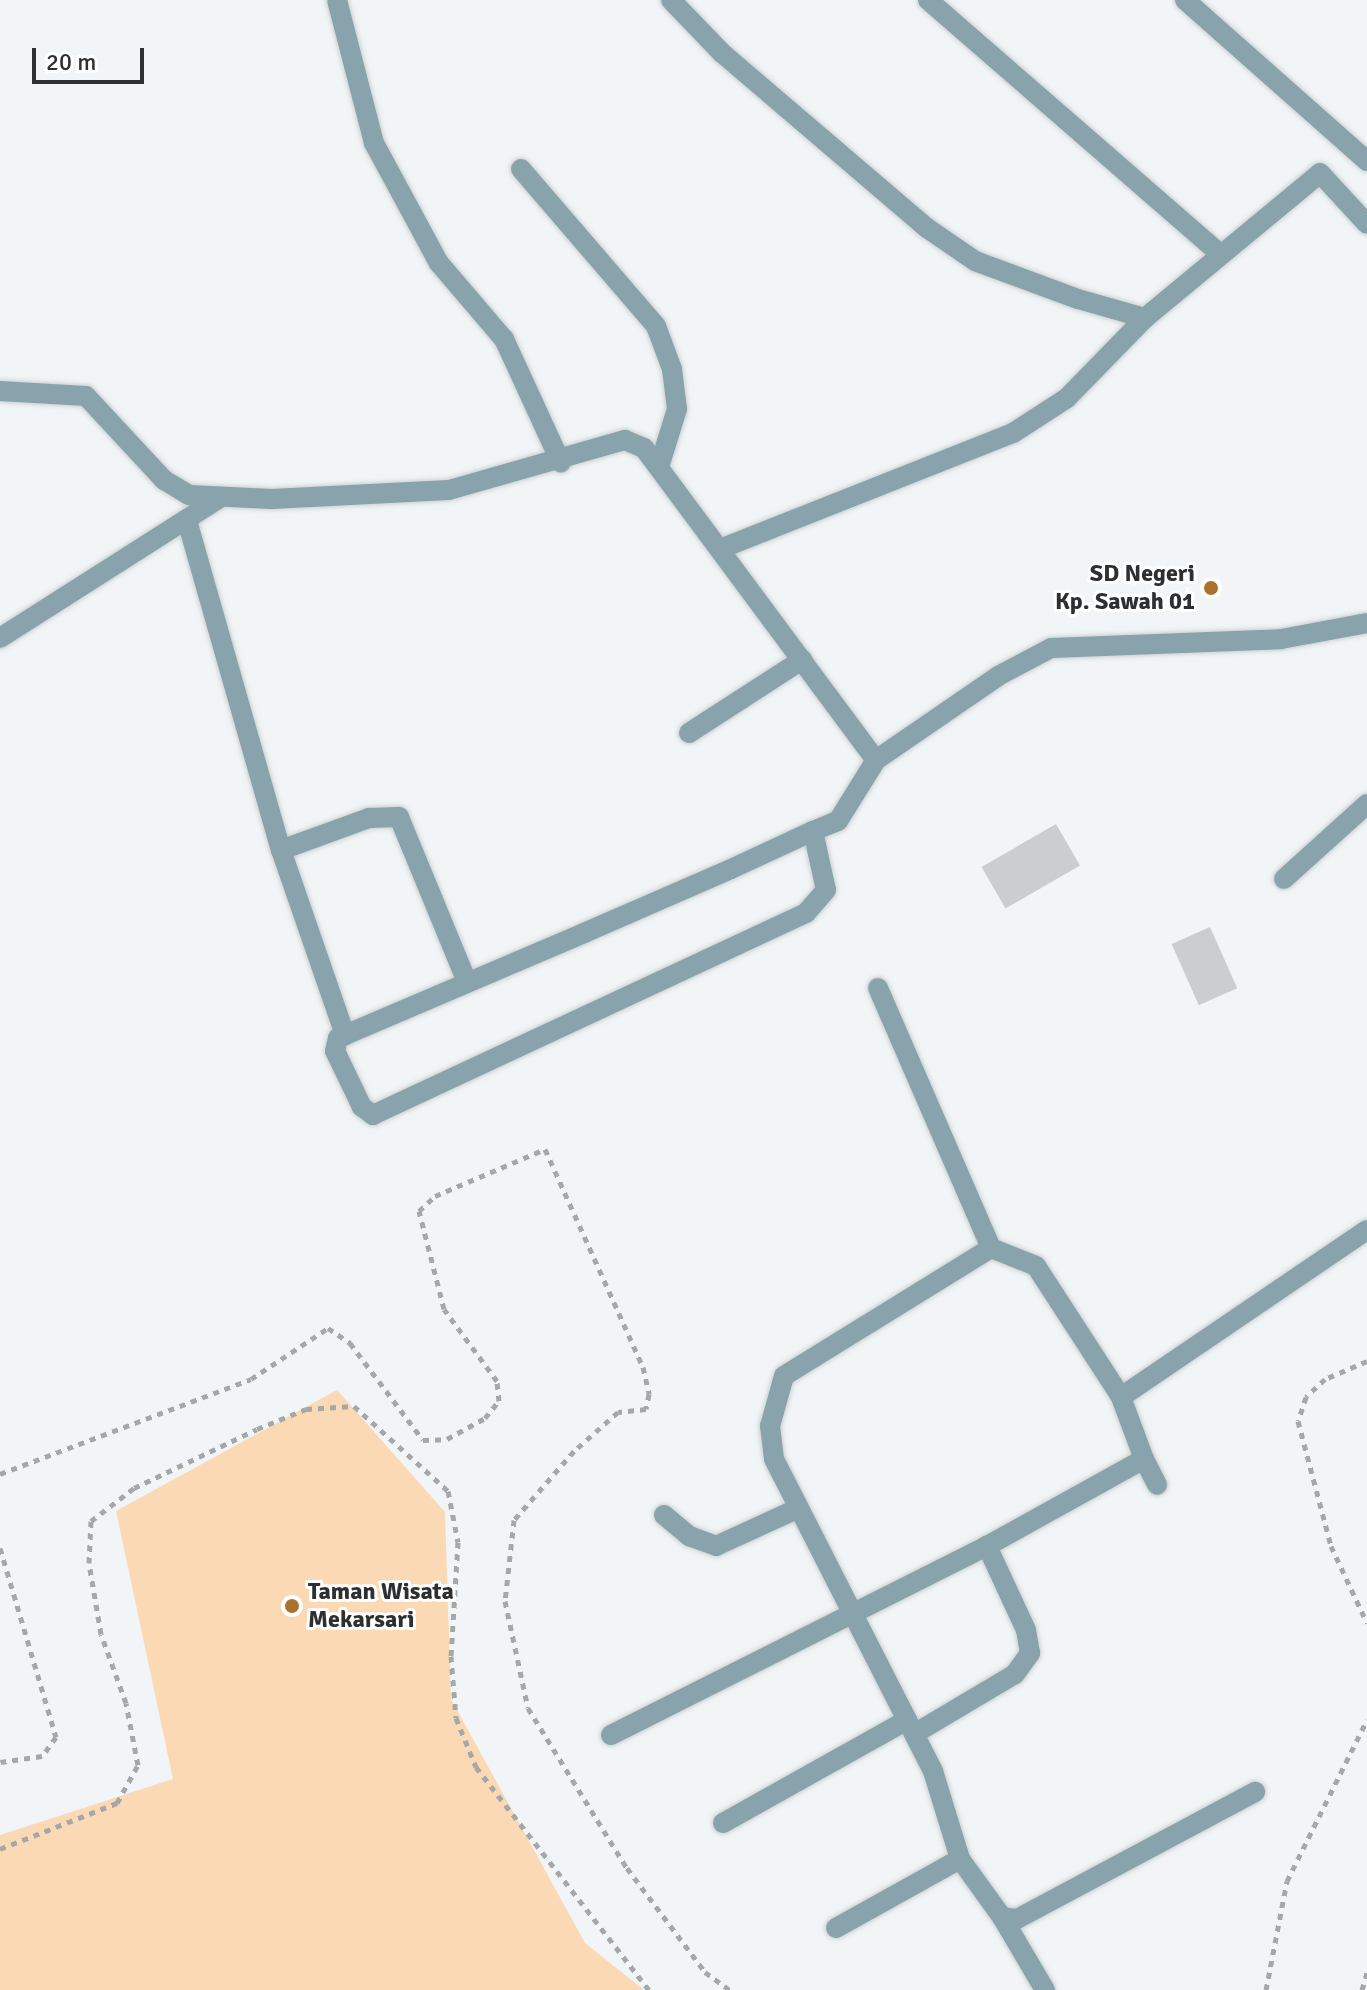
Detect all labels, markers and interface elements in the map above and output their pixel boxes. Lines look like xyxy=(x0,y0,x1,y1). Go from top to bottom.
scale bar xyxy=(36,32,148,82)
text: 20 m xyxy=(46,47,96,77)
place label: SD Negeri Kp. Sawah 01 xyxy=(1055,560,1195,616)
marker: SD Negeri Kp. Sawah 01 xyxy=(1202,579,1220,597)
place label: Taman Wisata Mekarsari xyxy=(308,1578,454,1634)
marker: Taman Wisata Mekarsari xyxy=(283,1597,301,1615)

